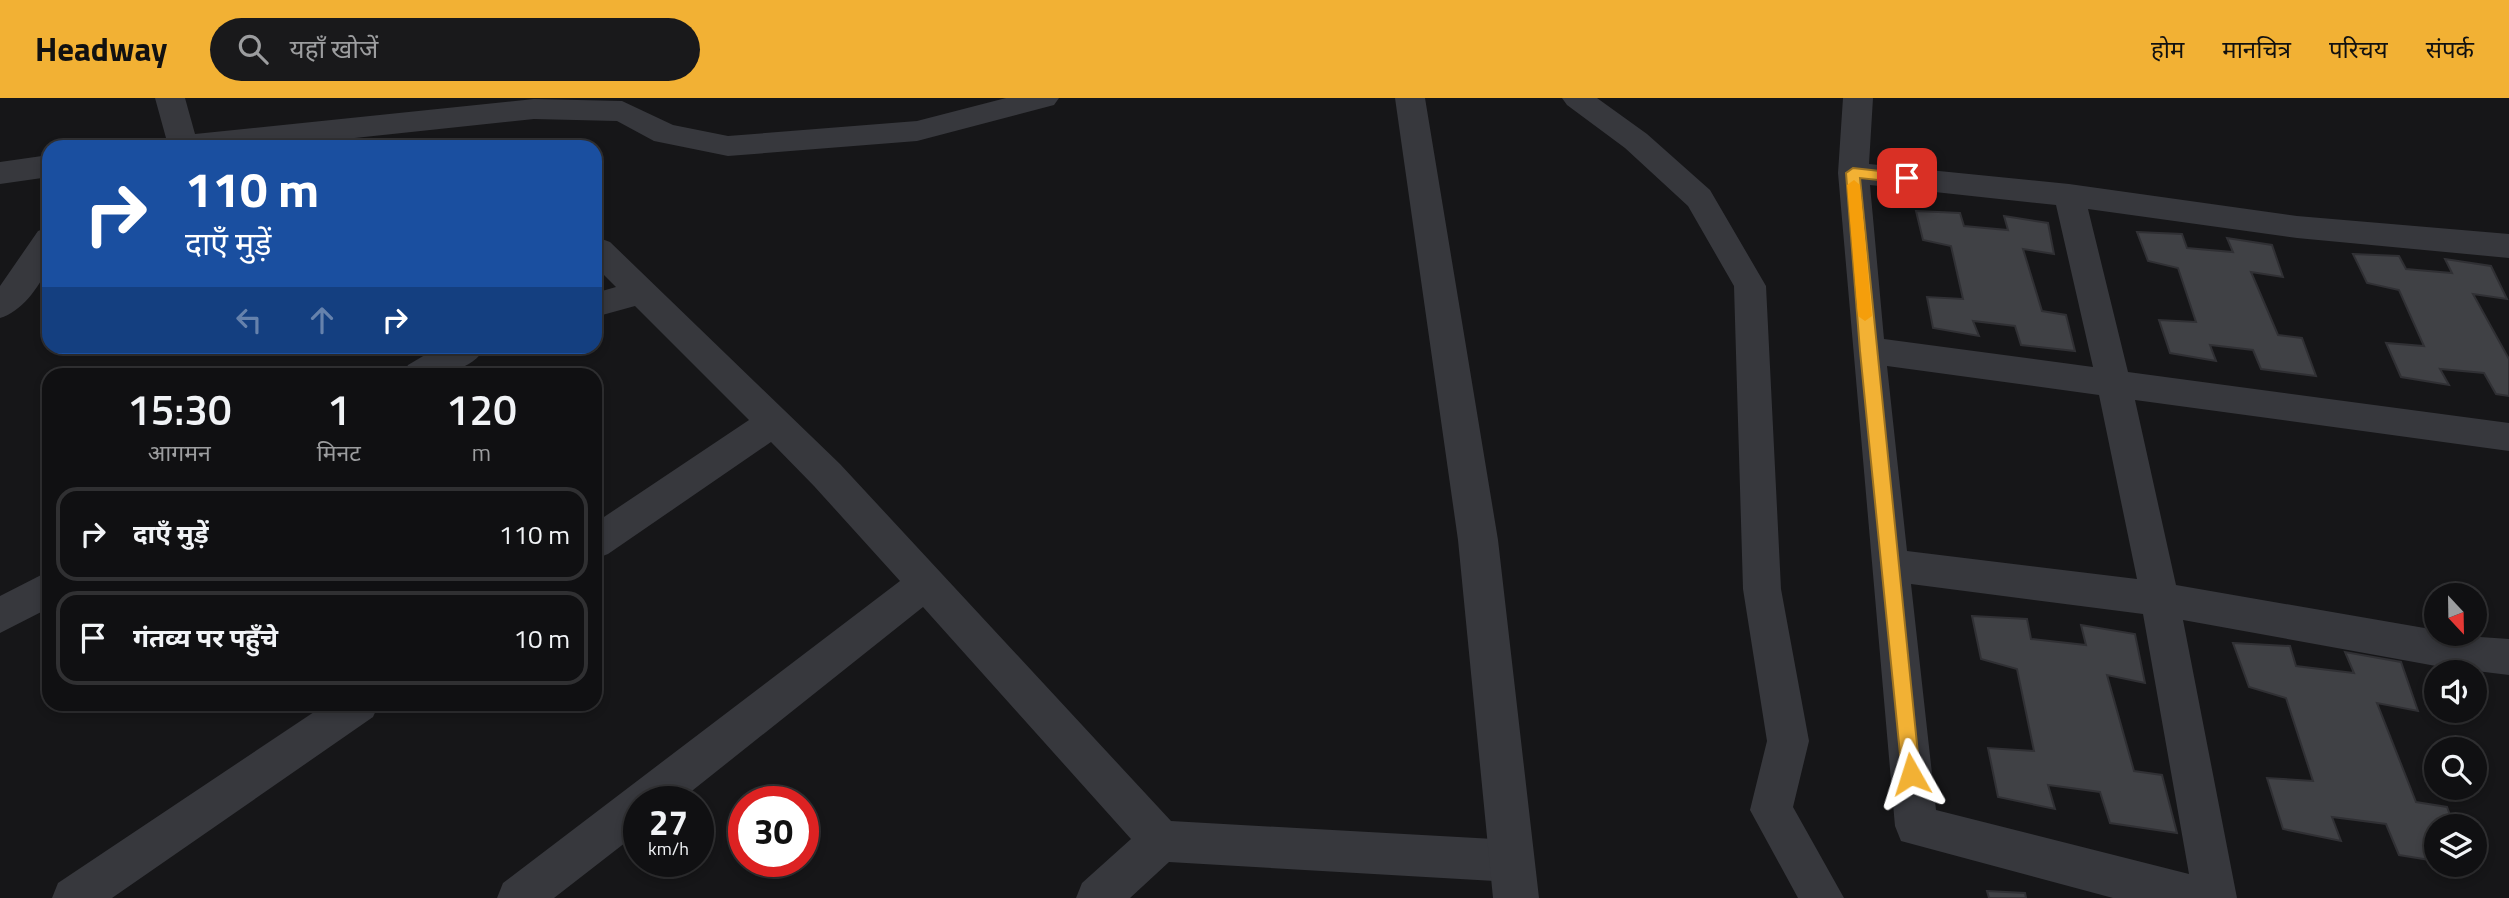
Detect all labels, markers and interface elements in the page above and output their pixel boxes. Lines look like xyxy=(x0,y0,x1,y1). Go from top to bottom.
search box xyxy=(210,18,700,81)
text: Headway xyxy=(35,24,168,74)
text: यहाँ खोजें xyxy=(290,29,378,68)
icon: search xyxy=(234,30,272,68)
text: होम xyxy=(2151,31,2184,67)
text: मानचित्र xyxy=(2222,31,2291,67)
text: परिचय xyxy=(2329,31,2388,67)
text: संपर्क xyxy=(2426,31,2474,67)
pin xyxy=(1877,148,1937,208)
text: 110 m xyxy=(185,151,319,226)
icon: arrive xyxy=(1888,159,1926,197)
icon: right xyxy=(70,168,161,259)
text: दाएँ मुड़ें xyxy=(185,219,271,267)
icon: left xyxy=(230,301,268,339)
icon: ahead xyxy=(303,301,341,339)
icon: right xyxy=(376,301,414,339)
text: 15:30 xyxy=(127,377,231,441)
text: 1 xyxy=(327,377,351,441)
text: 120 xyxy=(446,377,517,441)
text: आगमन xyxy=(148,435,211,470)
text: मिनट xyxy=(317,435,361,470)
text: m xyxy=(472,435,491,470)
text: दाएँ मुड़ें xyxy=(133,514,209,553)
icon: right xyxy=(74,515,112,553)
text: 110 m xyxy=(499,515,570,554)
north arrow xyxy=(2424,583,2487,646)
map controls xyxy=(2424,583,2487,877)
text: गंतव्य पर पहुँचे xyxy=(133,618,278,657)
icon: arrive xyxy=(74,619,112,657)
text: 10 m xyxy=(513,619,570,658)
button: sound xyxy=(2424,660,2487,723)
position arrow xyxy=(1874,737,1948,811)
button: search xyxy=(2424,737,2487,800)
speed limit sign: 30 xyxy=(728,786,819,877)
text: 27 xyxy=(649,795,688,849)
button: layers xyxy=(2424,814,2487,877)
text: km/h xyxy=(648,835,689,862)

